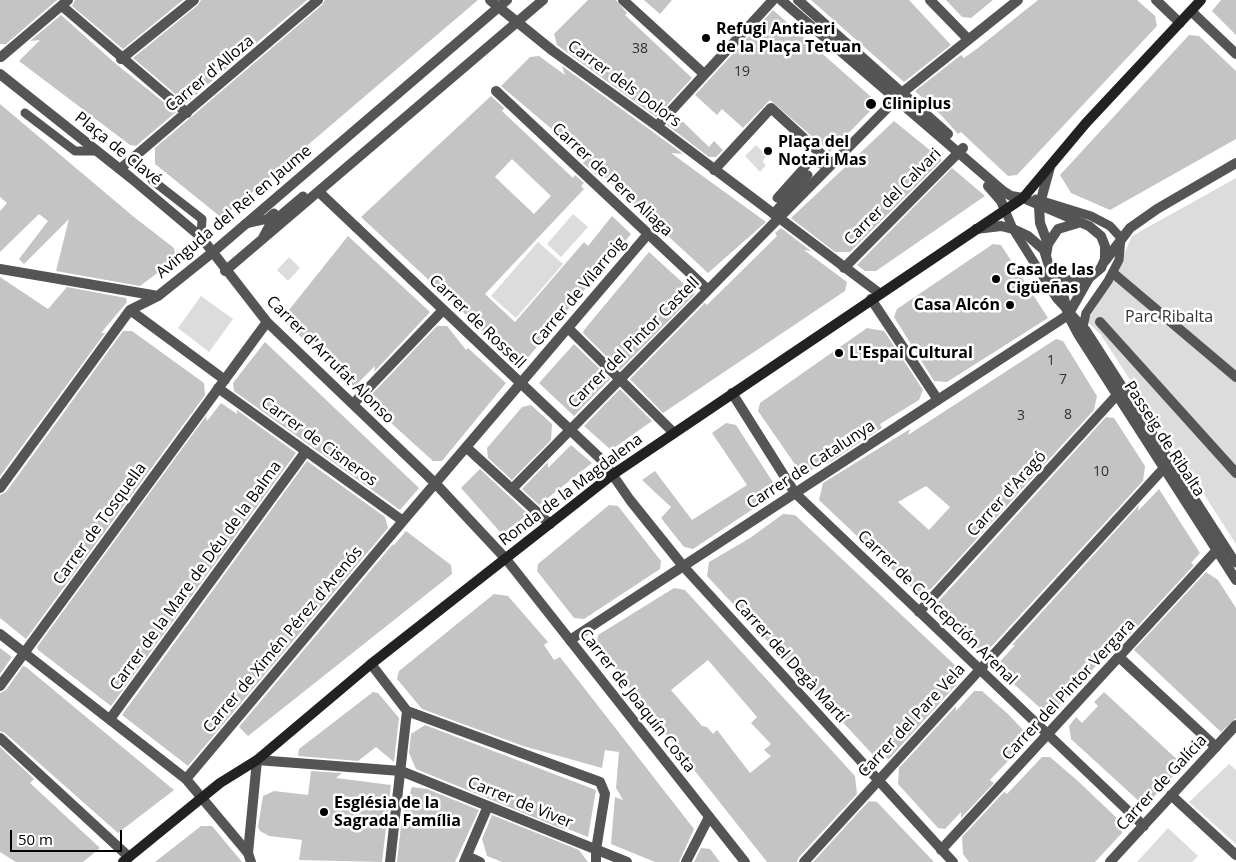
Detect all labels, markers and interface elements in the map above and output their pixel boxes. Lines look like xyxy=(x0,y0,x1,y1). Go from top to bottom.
place label: Refugi Antiaeri de la Plaça Tetuan xyxy=(716,19,861,57)
street label: Carrer d'Alloza xyxy=(162,32,258,116)
marker: Refugi Antiaeri de la Plaça Tetuan xyxy=(700,32,712,44)
street label: Carrer dels Dolors xyxy=(564,36,684,132)
house number: 38 xyxy=(632,41,648,57)
house number: 19 xyxy=(734,64,750,80)
place label: Cliniplus xyxy=(882,94,951,114)
marker: Cliniplus xyxy=(864,97,878,111)
street label: Plaça de Clavé xyxy=(71,108,165,190)
street label: Carrer de Pere Aliaga xyxy=(548,119,676,241)
place label: Plaça del Notari Mas xyxy=(778,132,867,170)
street label: Avinguda del Rei en Jaume xyxy=(152,141,316,283)
marker: Plaça del Notari Mas xyxy=(762,145,774,157)
street label: Carrer del Calvari xyxy=(841,145,945,249)
street label: Carrer de Vilarroig xyxy=(528,234,630,350)
place label: Casa de las Cigüeñas xyxy=(1006,260,1094,298)
street label: Carrer de Rossell xyxy=(425,271,529,373)
street label: Carrer del Pintor Castell xyxy=(564,273,704,413)
marker: Casa de las Cigüeñas xyxy=(990,273,1002,285)
street label: Carrer d'Arrufat Alonso xyxy=(262,292,398,428)
place label: Casa Alcón xyxy=(914,295,1000,315)
marker: Casa Alcón xyxy=(1004,299,1016,311)
park label: Parc Ribalta xyxy=(1125,307,1213,327)
place label: L'Espai Cultural xyxy=(849,343,973,363)
marker: L'Espai Cultural xyxy=(833,347,845,359)
house number: 1 xyxy=(1047,353,1055,369)
house number: 7 xyxy=(1059,372,1067,388)
street label: Passeig de Ribalta xyxy=(1120,378,1208,500)
street label: Carrer de Cisneros xyxy=(257,393,381,491)
house number: 8 xyxy=(1064,407,1072,423)
house number: 3 xyxy=(1017,408,1025,424)
street label: Carrer de Catalunya xyxy=(743,416,879,514)
street label: Ronda de la Magdalena xyxy=(496,430,646,550)
street label: Carrer d'Aragó xyxy=(963,447,1051,541)
street label: Carrer de la Mare de Déu de la Balma xyxy=(106,457,286,695)
street label: Carrer de Tosquella xyxy=(49,459,151,589)
house number: 10 xyxy=(1093,464,1109,480)
street label: Carrer de Concepción Arenal xyxy=(853,527,1021,689)
street label: Carrer de Ximén Pérez d'Arenós xyxy=(199,543,367,737)
street label: Carrer del Degà Martí xyxy=(729,595,851,727)
street label: Carrer del Pintor Vergara xyxy=(998,615,1140,765)
street label: Carrer de Joaquín Costa xyxy=(575,625,699,777)
street label: Carrer del Pare Vela xyxy=(854,660,970,782)
street label: Carrer de Galícia xyxy=(1113,731,1211,835)
street label: Carrer de Viver xyxy=(465,773,575,833)
place label: Església de la Sagrada Família xyxy=(334,793,461,831)
marker: Església de la Sagrada Família xyxy=(318,806,330,818)
scale bar xyxy=(12,820,125,852)
text: 50 m xyxy=(18,829,53,849)

